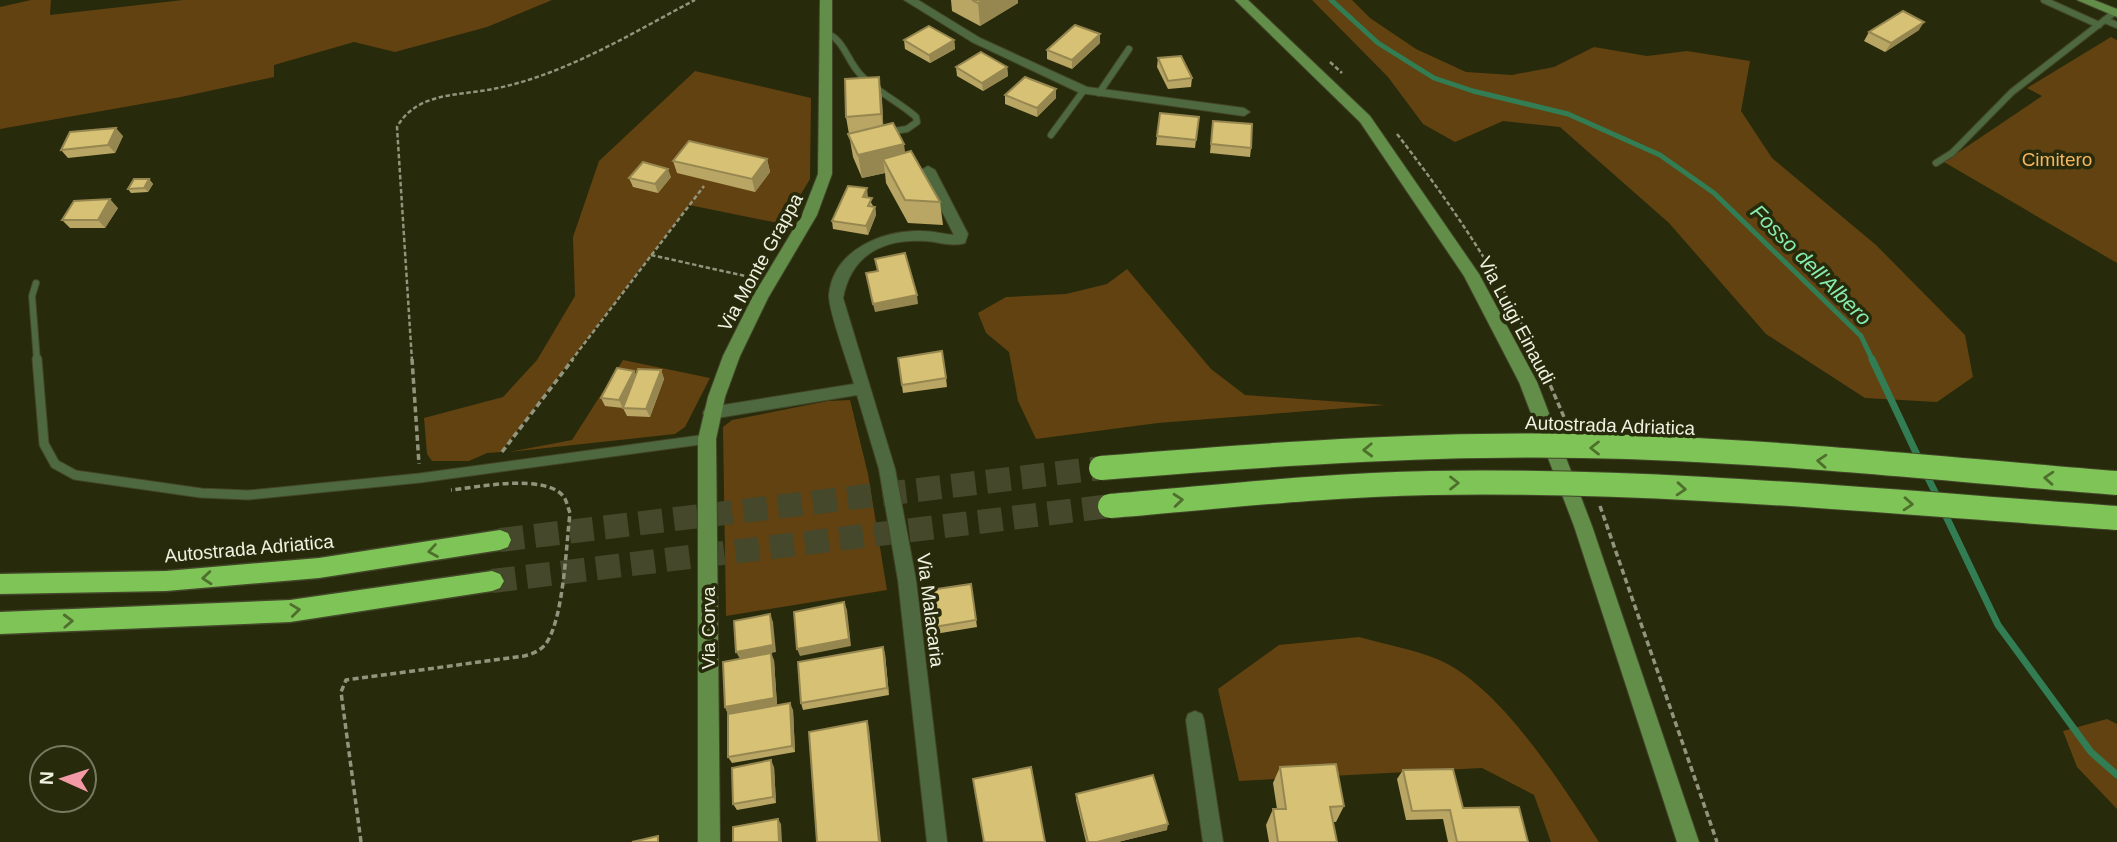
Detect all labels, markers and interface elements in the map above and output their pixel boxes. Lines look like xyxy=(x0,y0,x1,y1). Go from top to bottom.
park label: Cimitero xyxy=(2022,149,2092,170)
street label: Via Monte Grappa xyxy=(714,189,807,335)
water label: Fosso dell'Albero xyxy=(1746,200,1876,330)
street label: Via Luigi Einaudi xyxy=(1474,253,1559,388)
street label: Autostrada Adriatica xyxy=(1525,412,1696,439)
one-way arrow xyxy=(1589,440,1600,456)
one-way arrow xyxy=(1362,442,1373,457)
one-way arrow xyxy=(1816,454,1827,469)
one-way arrow xyxy=(2043,471,2054,486)
one-way arrow xyxy=(1449,475,1459,491)
one-way arrow xyxy=(1676,482,1687,497)
one-way arrow xyxy=(1172,493,1183,508)
one-way arrow xyxy=(1903,496,1914,511)
street label: Autostrada Adriatica xyxy=(163,531,335,566)
one-way arrow xyxy=(427,543,439,558)
street label: Via Malacaria xyxy=(913,552,948,669)
one-way arrow xyxy=(201,570,212,585)
street label: Via Corva xyxy=(698,586,719,670)
one-way arrow xyxy=(290,603,301,618)
one-way arrow xyxy=(63,613,74,628)
north arrow xyxy=(28,744,98,814)
text: N xyxy=(36,771,57,786)

